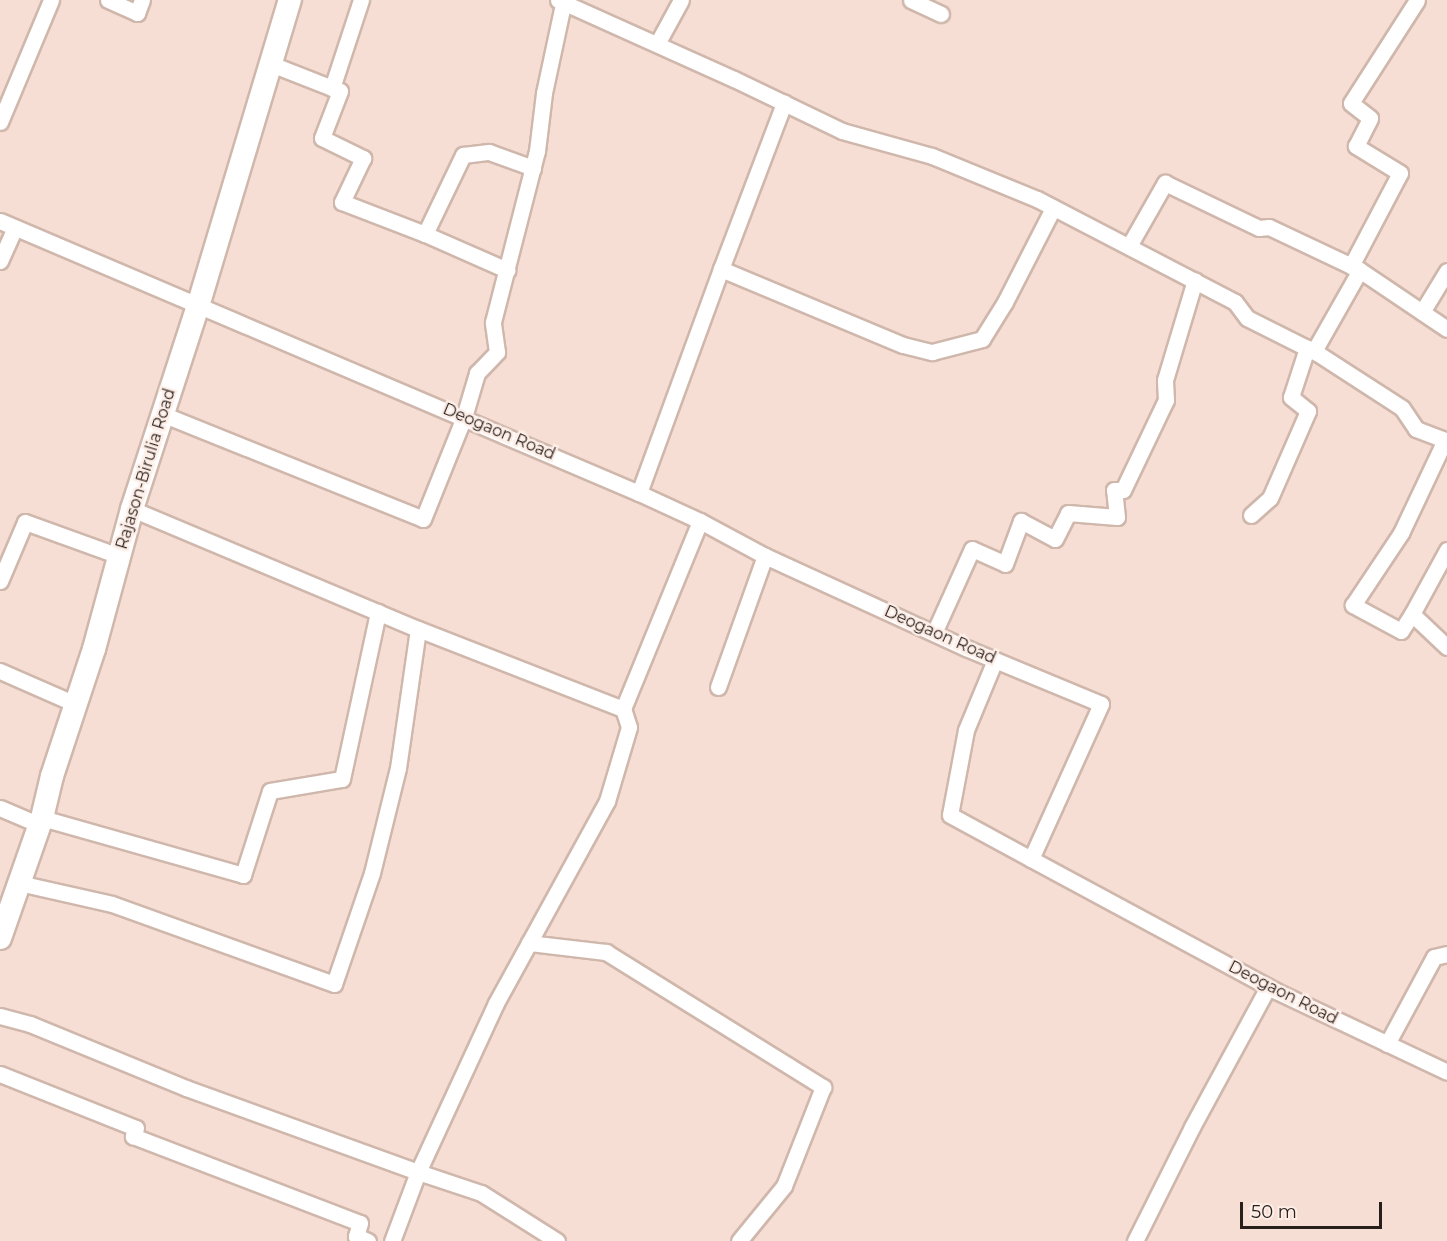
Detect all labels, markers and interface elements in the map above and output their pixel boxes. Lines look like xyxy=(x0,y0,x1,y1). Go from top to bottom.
street label: Rajason-Birulia Road xyxy=(112,386,180,552)
street label: Deogaon Road xyxy=(440,400,558,464)
street label: Deogaon Road xyxy=(881,602,999,668)
street label: Deogaon Road xyxy=(1225,957,1341,1029)
scale bar xyxy=(1243,1190,1386,1228)
text: 50 m xyxy=(1251,1201,1297,1223)

